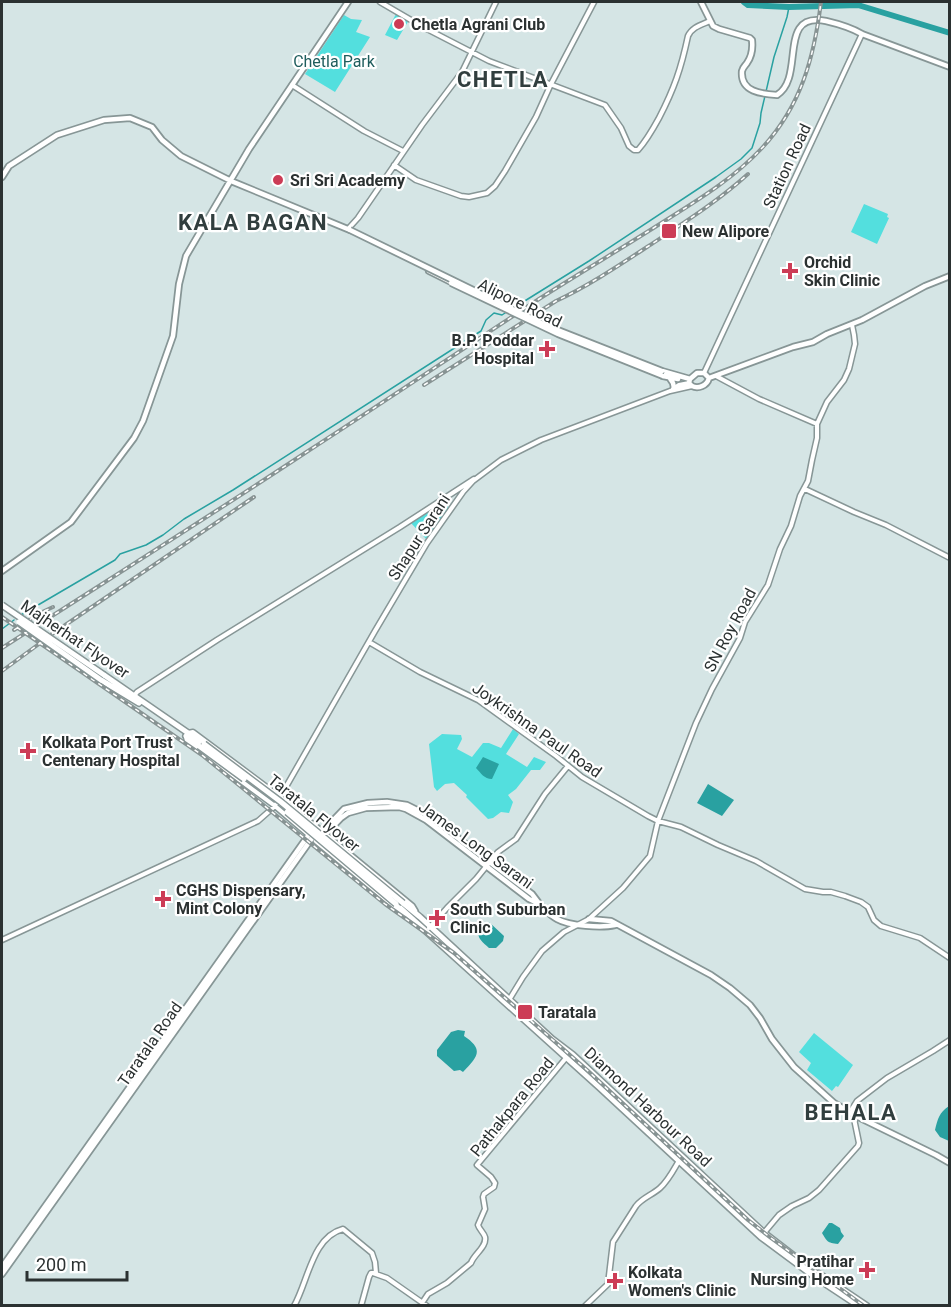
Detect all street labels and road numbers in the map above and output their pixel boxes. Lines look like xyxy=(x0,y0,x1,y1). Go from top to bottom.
street label: Station Road xyxy=(759,121,815,211)
street label: Alipore Road xyxy=(475,275,565,331)
street label: Shapur Sarani xyxy=(384,490,454,584)
street label: SN Roy Road xyxy=(700,585,760,675)
street label: Majherhat Flyover xyxy=(17,596,133,683)
street label: Joykrishna Paul Road xyxy=(469,678,605,782)
street label: Taratala Flyover xyxy=(264,770,364,856)
street label: James Long Sarani xyxy=(415,797,537,893)
street label: Taratala Road xyxy=(114,998,186,1090)
street label: Diamond Harbour Road xyxy=(581,1043,715,1171)
street label: Pathakpara Road xyxy=(466,1054,558,1160)

